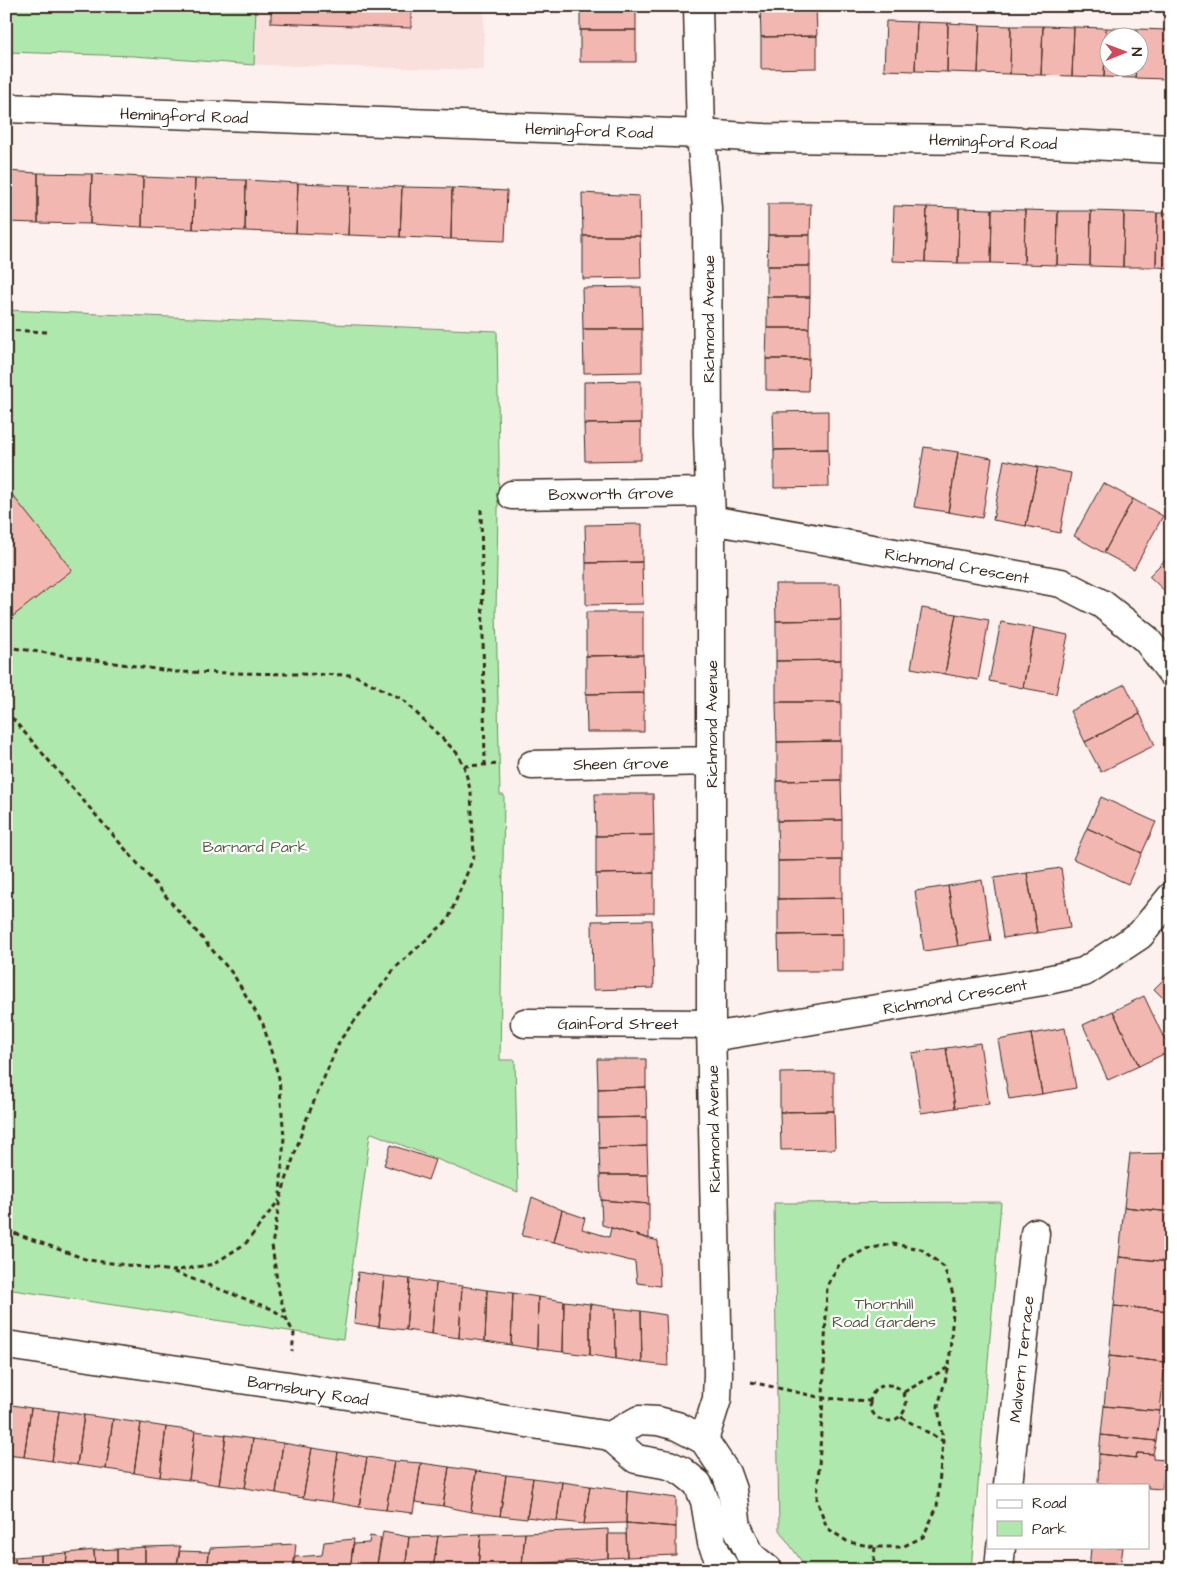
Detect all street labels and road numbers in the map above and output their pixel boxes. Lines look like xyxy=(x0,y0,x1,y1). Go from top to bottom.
street label: Hemingford Road xyxy=(120,103,248,130)
street label: Hemingford Road xyxy=(525,118,653,145)
street label: Hemingford Road xyxy=(929,129,1057,156)
street label: Richmond Avenue xyxy=(698,255,720,383)
street label: Boxworth Grove xyxy=(548,482,674,506)
street label: Richmond Crescent xyxy=(883,542,1031,590)
street label: Richmond Avenue xyxy=(701,660,723,788)
street label: Sheen Grove xyxy=(573,752,669,776)
street label: Richmond Crescent xyxy=(881,973,1030,1020)
street label: Gainford Street xyxy=(558,1013,679,1035)
street label: Richmond Avenue xyxy=(702,1064,726,1193)
street label: Malvern Terrace xyxy=(1004,1294,1040,1424)
street label: Barnsbury Road xyxy=(246,1371,370,1412)

